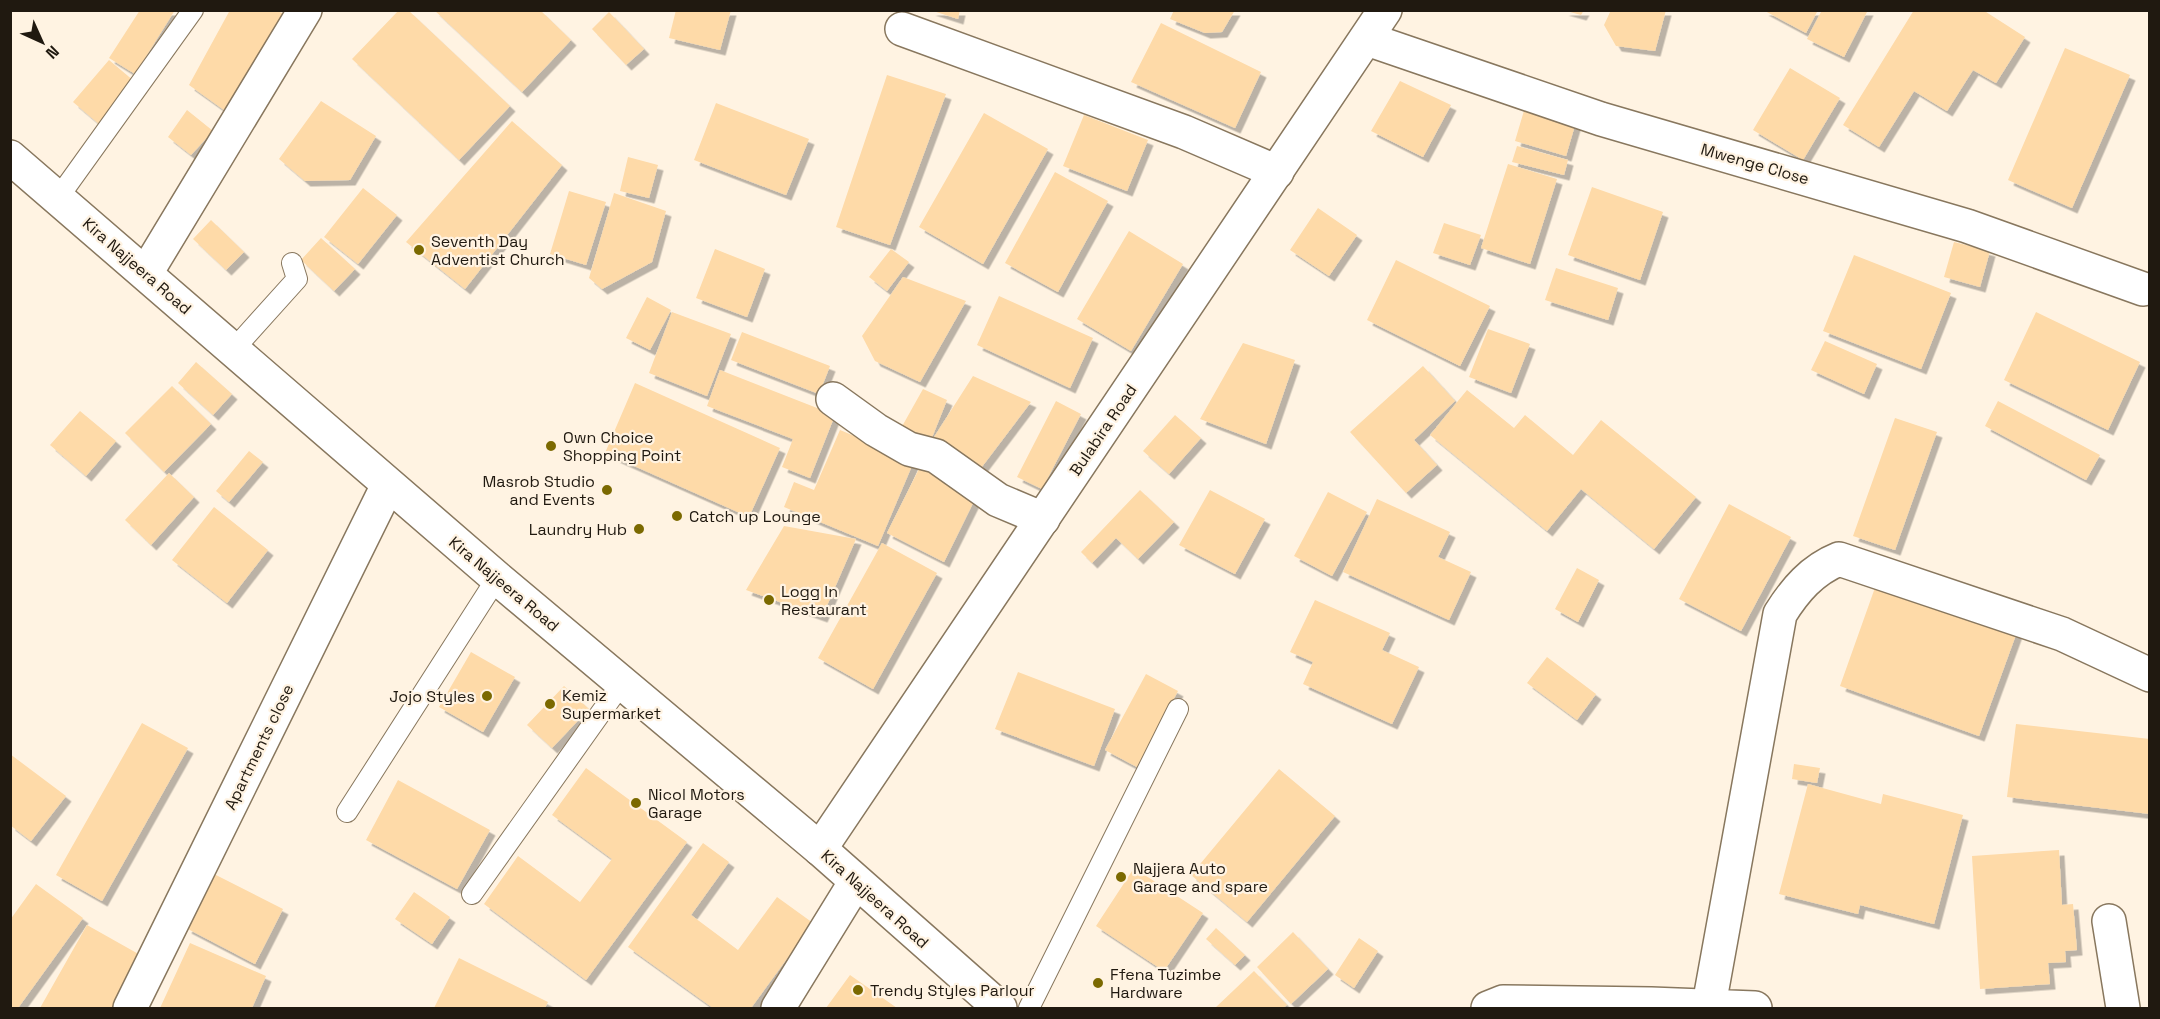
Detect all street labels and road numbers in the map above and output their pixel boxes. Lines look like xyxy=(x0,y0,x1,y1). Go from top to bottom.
street label: Mwenge Close xyxy=(1698,139,1812,189)
street label: Kira Najjeera Road xyxy=(78,213,196,319)
street label: Bulabira Road xyxy=(1065,380,1141,480)
street label: Kira Najjeera Road xyxy=(444,532,564,636)
street label: Apartments close xyxy=(220,681,298,813)
street label: Kira Najjeera Road xyxy=(817,845,933,953)

